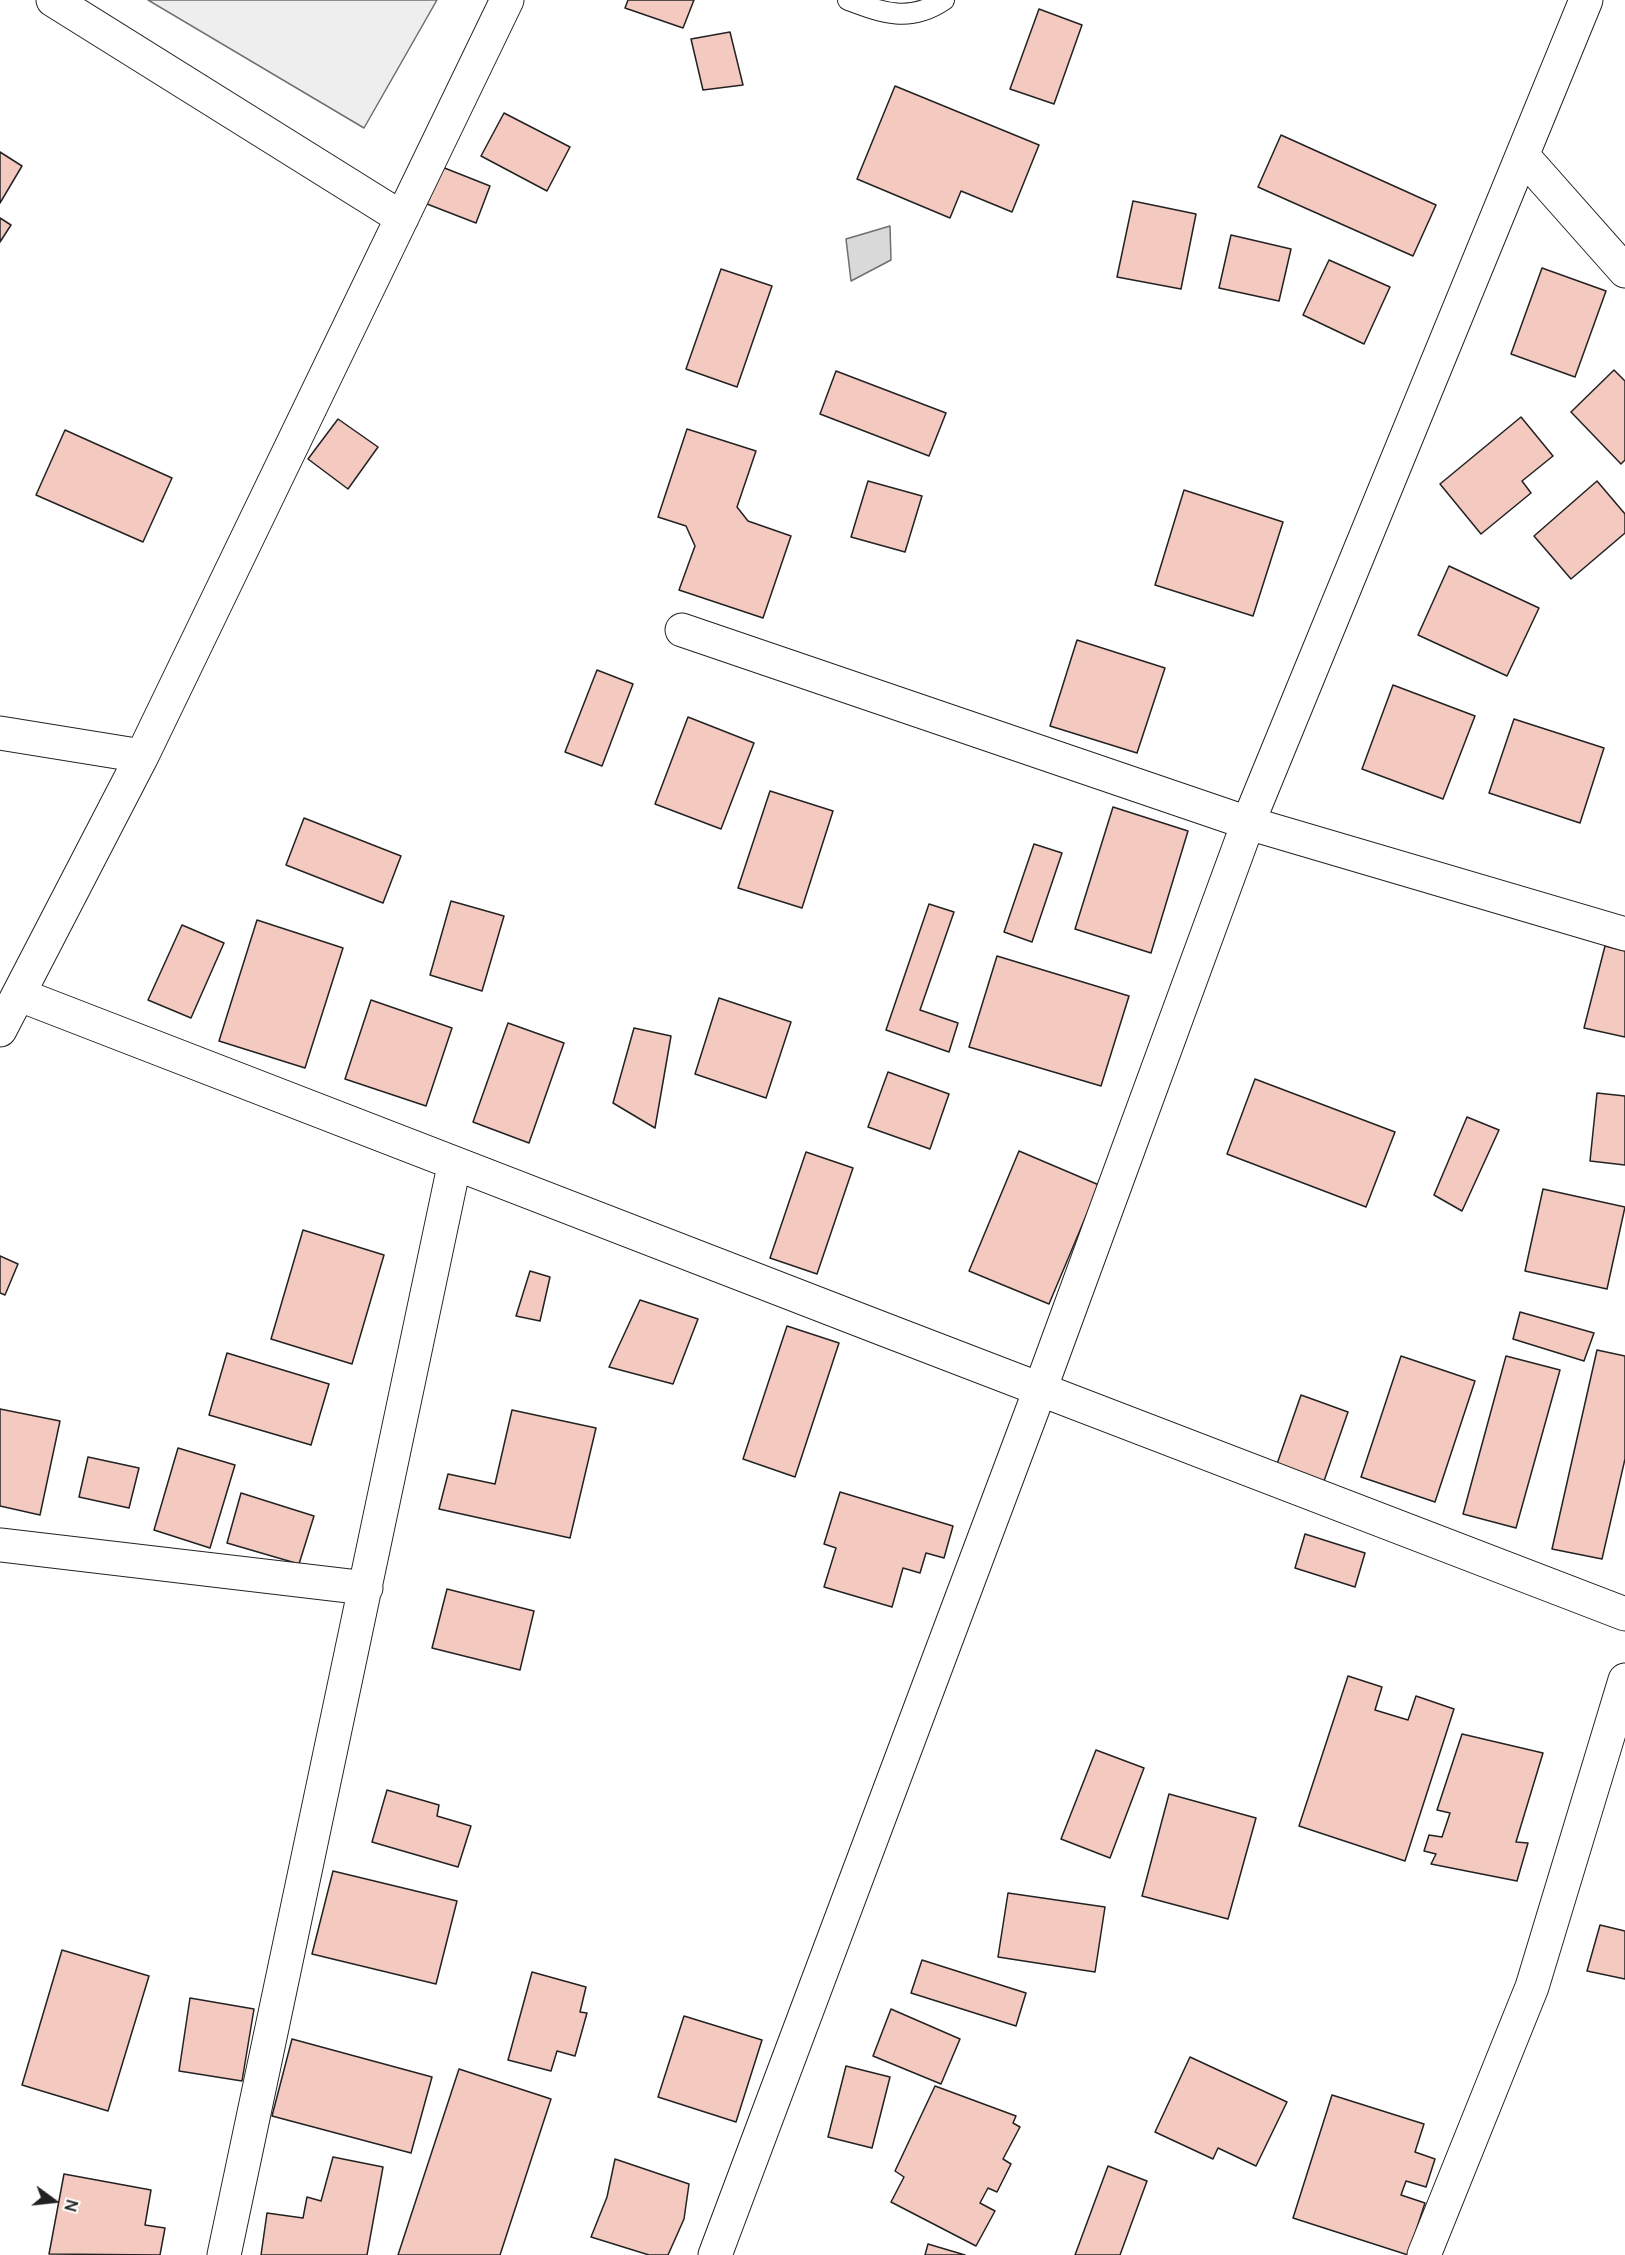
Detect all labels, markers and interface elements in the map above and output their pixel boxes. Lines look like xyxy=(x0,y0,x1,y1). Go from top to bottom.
north arrow xyxy=(24,2171,84,2231)
text: N xyxy=(59,2197,84,2214)

